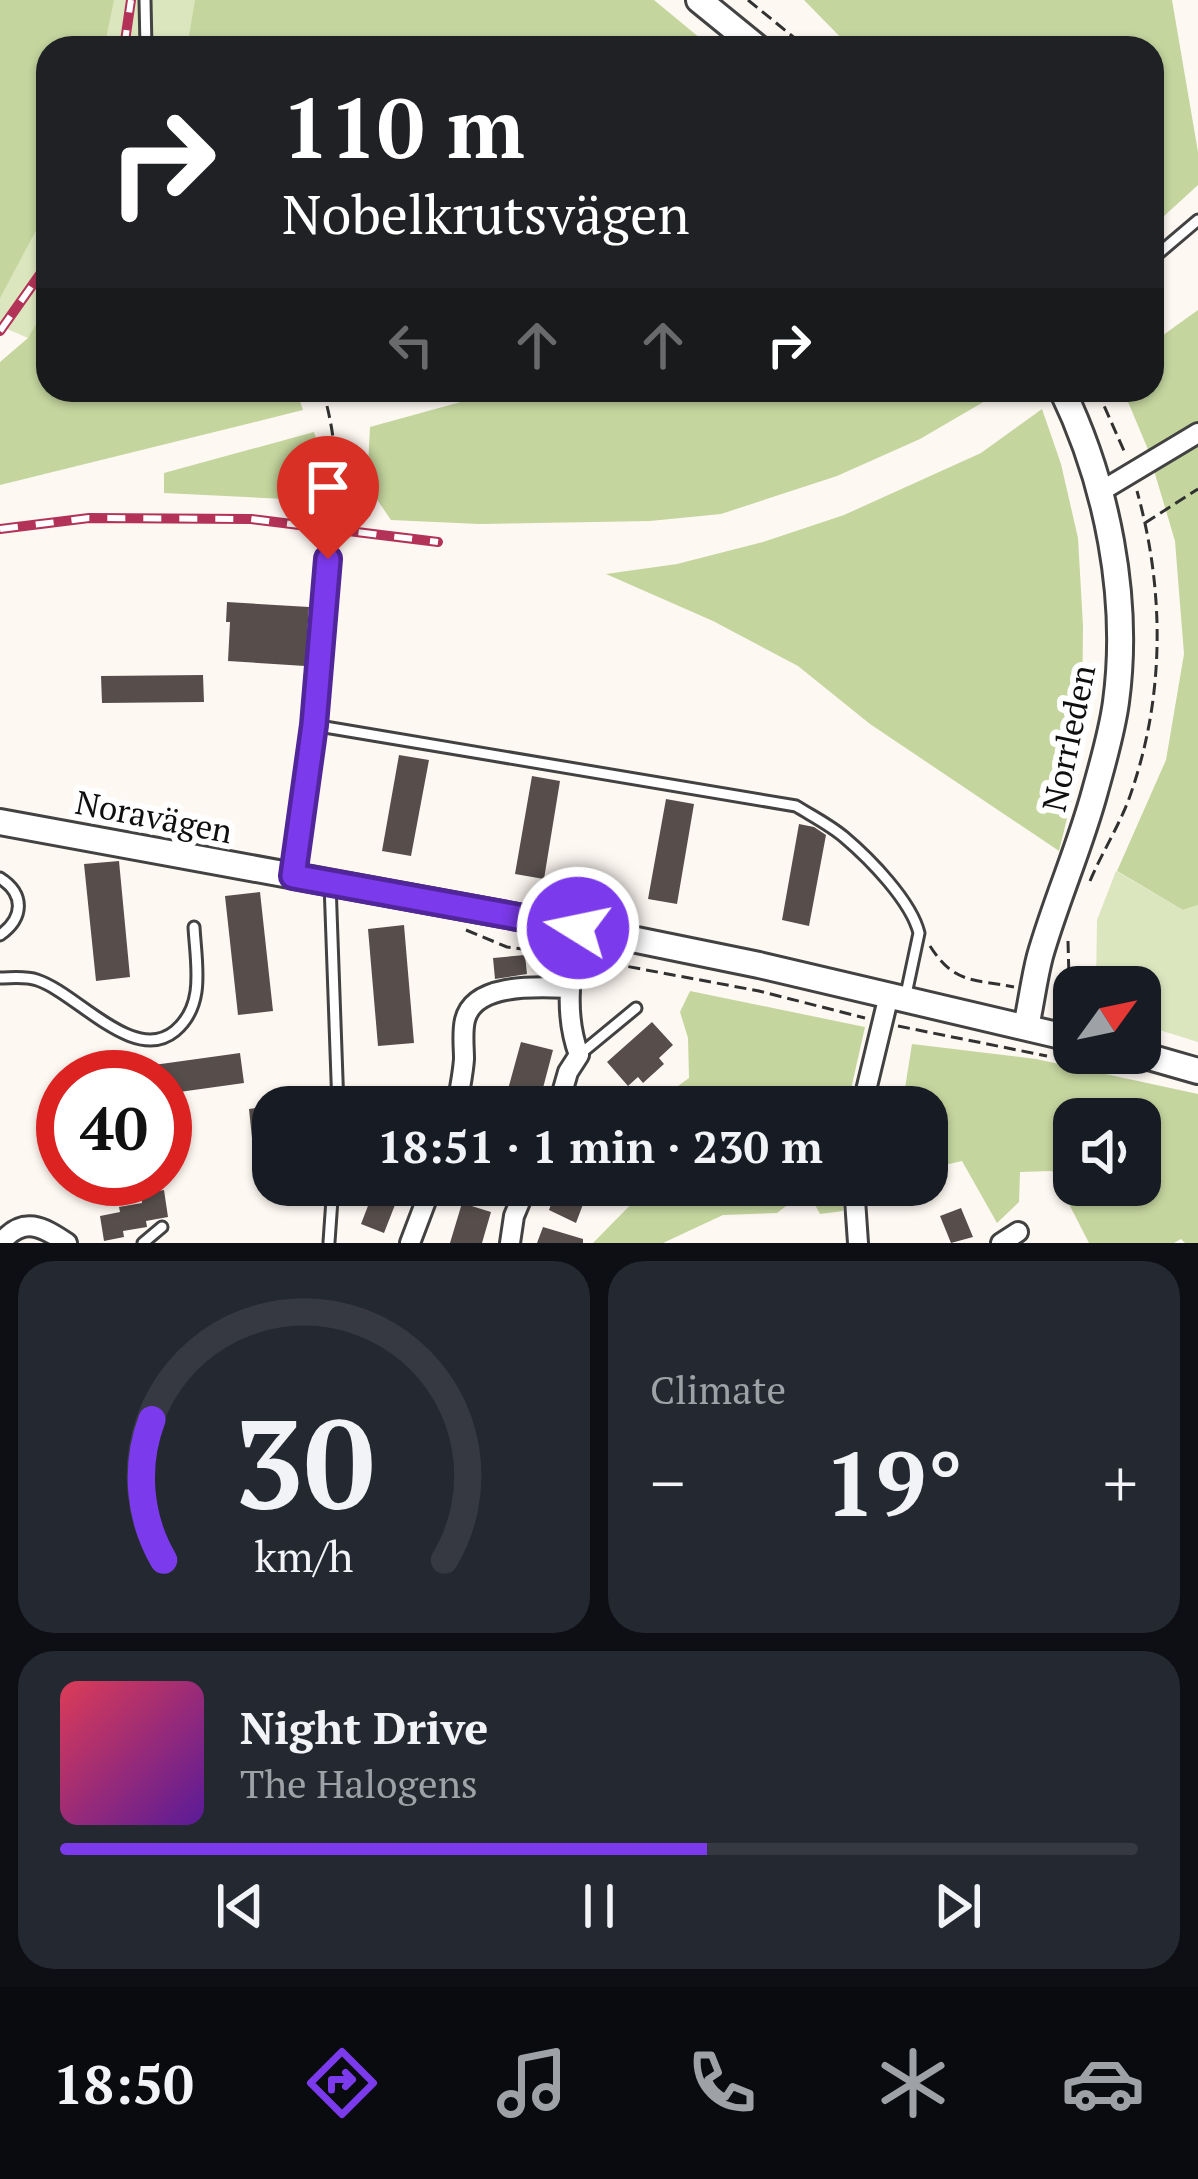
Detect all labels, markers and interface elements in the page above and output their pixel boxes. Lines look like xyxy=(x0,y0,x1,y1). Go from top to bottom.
text: 110 m xyxy=(282,71,525,182)
icon: right xyxy=(84,84,240,240)
text: Nobelkrutsvägen xyxy=(282,178,690,249)
icon: left xyxy=(378,312,444,378)
icon: ahead xyxy=(504,312,570,378)
icon: ahead xyxy=(630,312,696,378)
icon: right xyxy=(756,312,822,378)
pin xyxy=(277,436,379,559)
icon: arrive xyxy=(295,454,361,520)
street label: Norrleden xyxy=(1031,660,1105,815)
street label: Noravägen xyxy=(72,780,236,852)
position arrow xyxy=(515,865,641,991)
north arrow xyxy=(1053,966,1161,1074)
map controls xyxy=(1053,966,1161,1206)
speed limit sign: 40 xyxy=(36,1050,192,1206)
button: sound xyxy=(1053,1098,1161,1206)
text: 18:51 · 1 min · 230 m xyxy=(377,1116,823,1176)
text: Climate xyxy=(650,1363,786,1415)
text: 30 xyxy=(233,1379,375,1545)
text: 19° xyxy=(825,1422,963,1542)
text: − xyxy=(650,1438,685,1526)
text: + xyxy=(1103,1438,1138,1526)
text: km/h xyxy=(254,1527,354,1584)
text: Night Drive xyxy=(240,1697,489,1757)
text: The Halogens xyxy=(240,1757,478,1809)
icon: previous xyxy=(207,1873,273,1939)
icon: pause xyxy=(566,1873,632,1939)
icon: next xyxy=(925,1873,991,1939)
icon: directions xyxy=(300,2041,384,2125)
icon: music xyxy=(490,2041,574,2125)
icon: phone xyxy=(680,2041,764,2125)
icon: climate xyxy=(871,2041,955,2125)
icon: car xyxy=(1061,2041,1145,2125)
text: 18:50 xyxy=(53,2048,194,2119)

